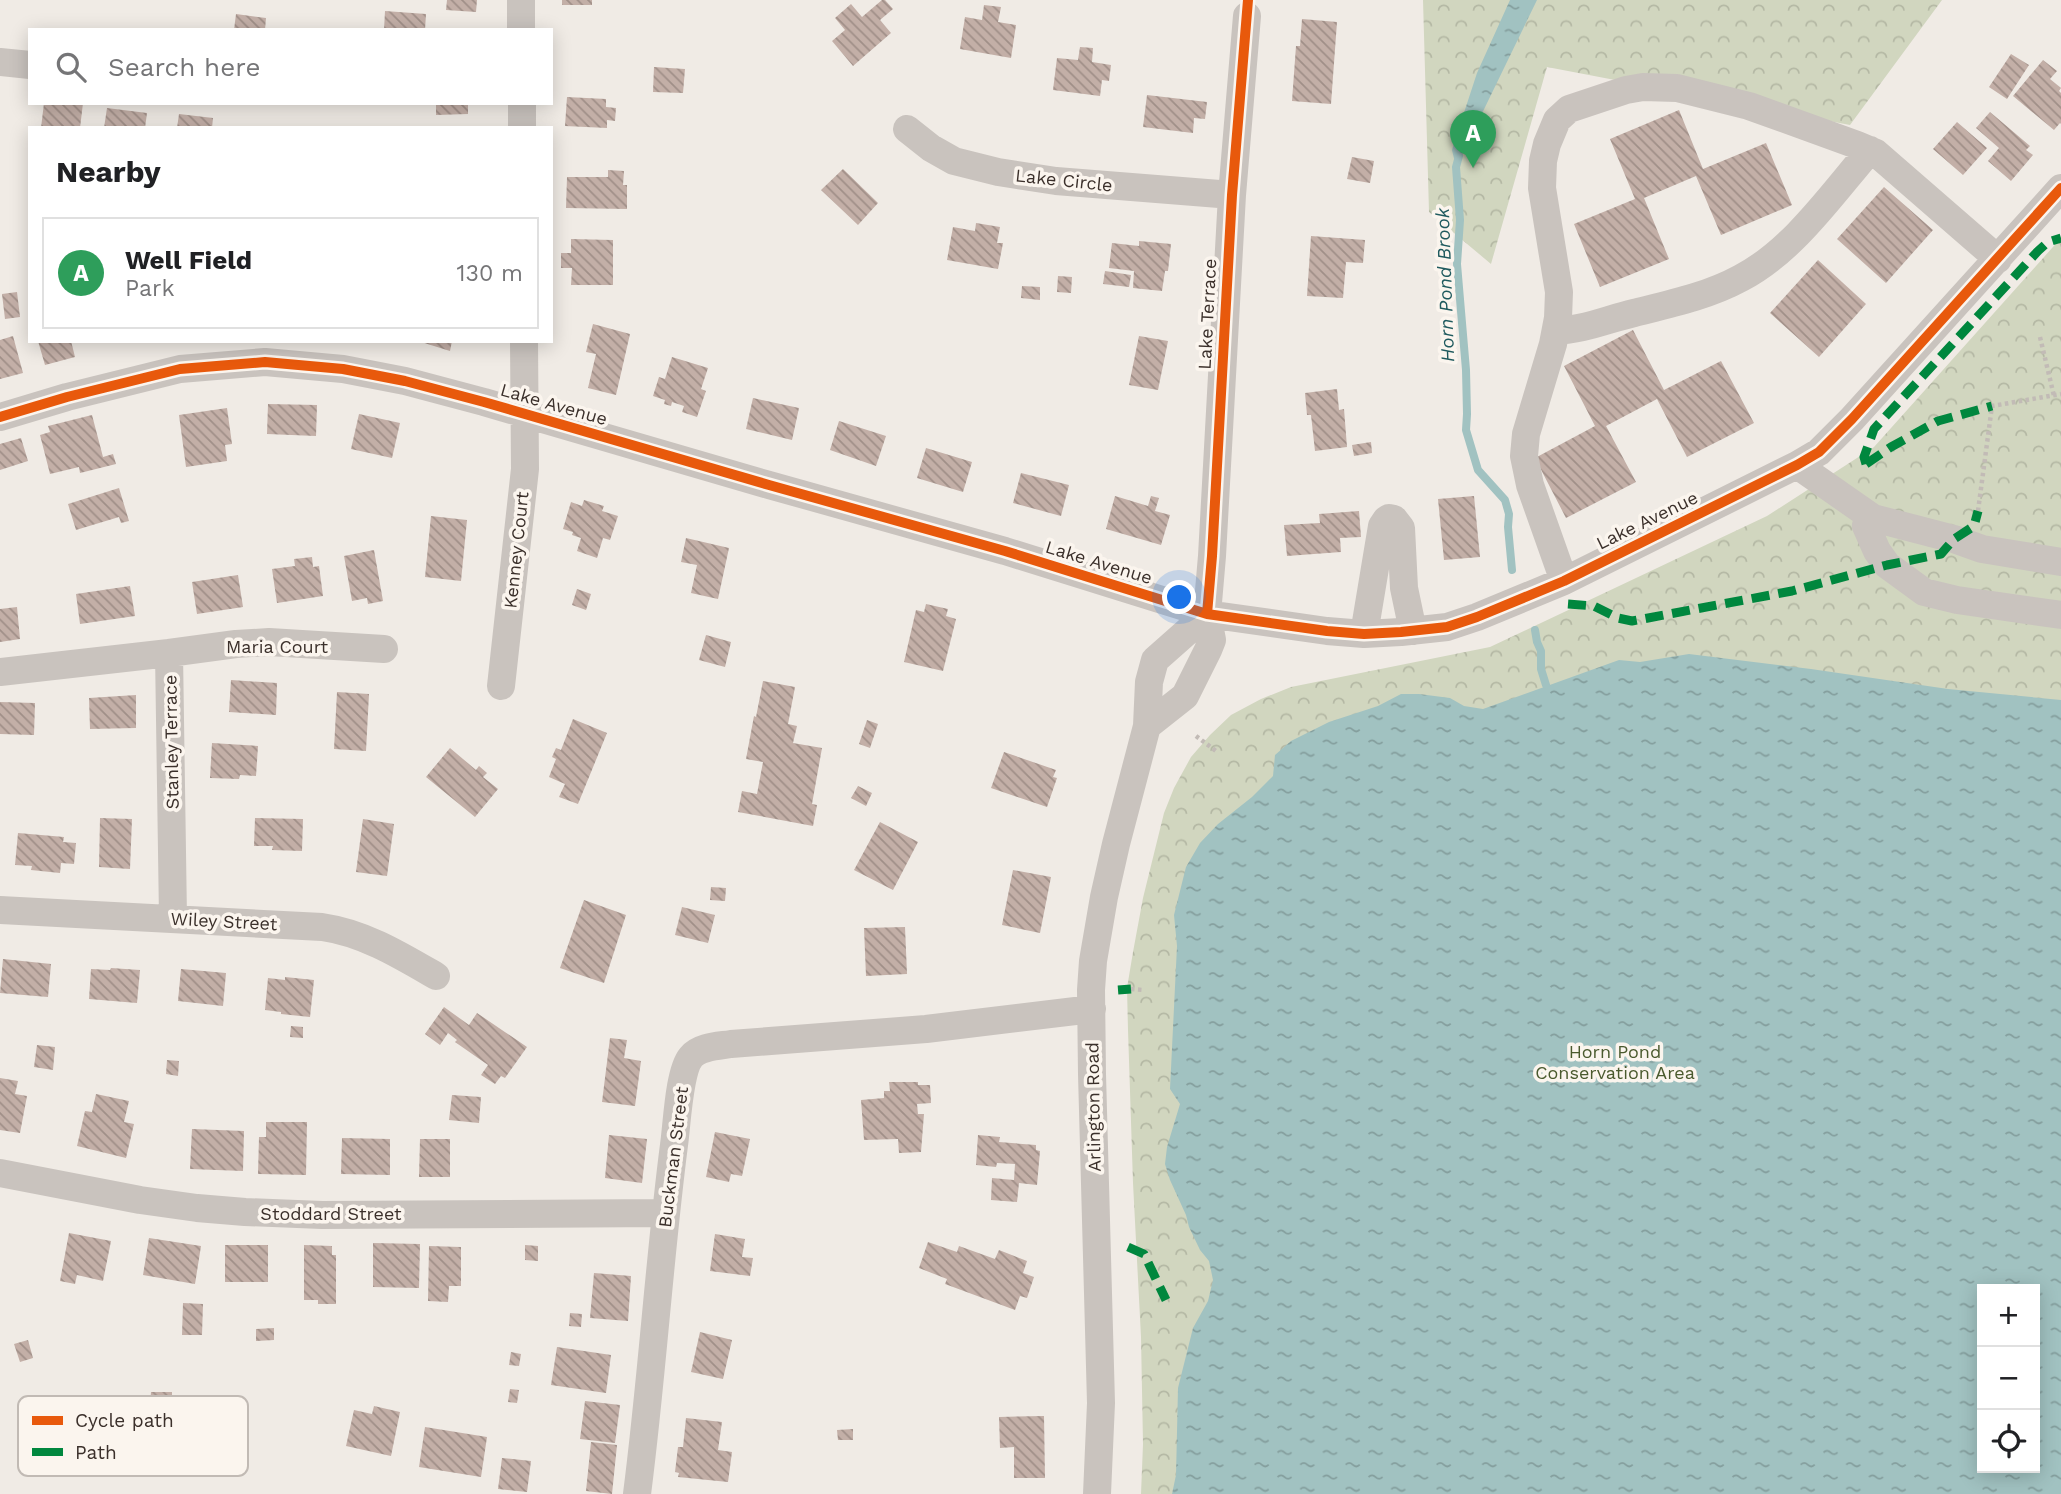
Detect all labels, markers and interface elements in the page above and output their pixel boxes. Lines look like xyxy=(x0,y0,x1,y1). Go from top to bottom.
search box xyxy=(28,28,553,105)
icon: search xyxy=(52,48,90,86)
text: Search here xyxy=(108,52,260,82)
pin: A xyxy=(1450,110,1496,168)
text: Nearby xyxy=(56,154,161,189)
street label: Lake Circle xyxy=(1014,164,1114,196)
water label: Horn Pond Brook xyxy=(1431,207,1459,363)
text: Well Field xyxy=(125,245,252,275)
street label: Lake Terrace xyxy=(1194,258,1220,370)
text: A xyxy=(73,260,89,287)
text: 130 m xyxy=(457,260,523,287)
text: Park xyxy=(125,275,174,302)
street label: Lake Avenue xyxy=(498,379,610,429)
street label: Lake Avenue xyxy=(1593,486,1701,554)
street label: Kenney Court xyxy=(499,490,533,609)
street label: Lake Avenue xyxy=(1043,536,1155,588)
your location xyxy=(1162,580,1196,614)
street label: Maria Court xyxy=(226,636,328,657)
street label: Stanley Terrace xyxy=(159,674,183,810)
street label: Wiley Street xyxy=(170,908,278,934)
park label: Horn Pond Conservation Area xyxy=(1535,1041,1695,1083)
street label: Arlington Road xyxy=(1081,1042,1105,1172)
street label: Buckman Street xyxy=(654,1085,692,1229)
street label: Stoddard Street xyxy=(260,1203,402,1224)
map controls xyxy=(1977,1284,2040,1473)
button: + xyxy=(1977,1284,2040,1347)
button: − xyxy=(1977,1347,2040,1410)
legend xyxy=(18,1396,248,1476)
text: Cycle path xyxy=(75,1409,174,1432)
button: locate xyxy=(1977,1410,2040,1473)
text: Path xyxy=(75,1441,117,1464)

